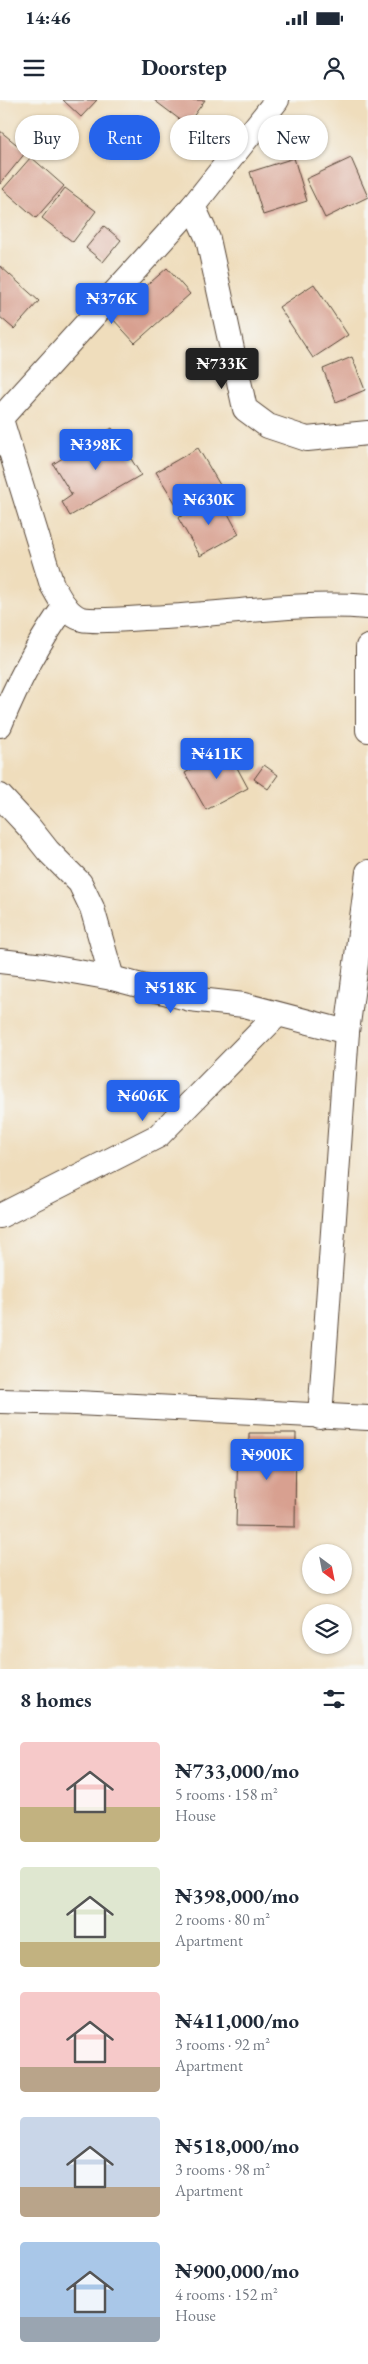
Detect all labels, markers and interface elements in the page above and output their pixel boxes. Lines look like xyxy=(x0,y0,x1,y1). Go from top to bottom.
text: 14:46 xyxy=(25,5,71,30)
text: Doorstep xyxy=(141,53,227,82)
icon: menu xyxy=(20,54,48,82)
icon: person xyxy=(320,54,348,82)
chip: Buy xyxy=(15,115,79,160)
chip: Rent xyxy=(89,115,160,160)
chip: Filters xyxy=(170,115,248,160)
chip: New xyxy=(258,115,328,160)
pin: ₦376K xyxy=(77,282,147,325)
text: ₦376K xyxy=(87,288,137,309)
pin: ₦733K xyxy=(187,348,257,390)
text: ₦733K xyxy=(197,353,247,374)
pin: ₦398K xyxy=(61,428,131,471)
text: ₦398K xyxy=(71,434,121,455)
pin: ₦630K xyxy=(174,484,244,526)
text: ₦630K xyxy=(184,489,234,510)
pin: ₦411K xyxy=(182,738,252,780)
text: ₦411K xyxy=(192,743,242,764)
pin: ₦518K xyxy=(136,972,206,1014)
text: ₦518K xyxy=(146,977,196,998)
pin: ₦606K xyxy=(108,1080,178,1122)
text: ₦606K xyxy=(118,1085,168,1106)
pin: ₦900K xyxy=(232,1438,302,1481)
text: ₦900K xyxy=(242,1444,292,1465)
north arrow xyxy=(302,1544,352,1594)
map controls xyxy=(302,1544,352,1654)
button: layers xyxy=(302,1604,352,1654)
icon: filters xyxy=(320,1685,348,1713)
text: 8 homes xyxy=(20,1686,92,1713)
text: ₦733,000/mo xyxy=(175,1757,299,1784)
icon: home xyxy=(60,1762,120,1822)
text: 5 rooms · 158 m² xyxy=(175,1784,278,1805)
text: House xyxy=(175,1805,216,1826)
text: ₦398,000/mo xyxy=(175,1882,299,1909)
icon: home xyxy=(60,1887,120,1947)
text: 2 rooms · 80 m² xyxy=(175,1909,270,1930)
text: Apartment xyxy=(175,1930,243,1951)
text: ₦411,000/mo xyxy=(175,2007,299,2034)
icon: home xyxy=(60,2012,120,2072)
text: 3 rooms · 92 m² xyxy=(175,2034,270,2055)
text: Apartment xyxy=(175,2055,243,2076)
text: ₦518,000/mo xyxy=(175,2132,299,2159)
icon: home xyxy=(60,2137,120,2197)
text: 3 rooms · 98 m² xyxy=(175,2159,270,2180)
text: Apartment xyxy=(175,2180,243,2201)
text: ₦900,000/mo xyxy=(175,2257,299,2284)
icon: home xyxy=(60,2262,120,2322)
text: 4 rooms · 152 m² xyxy=(175,2284,278,2305)
text: House xyxy=(175,2305,216,2326)

